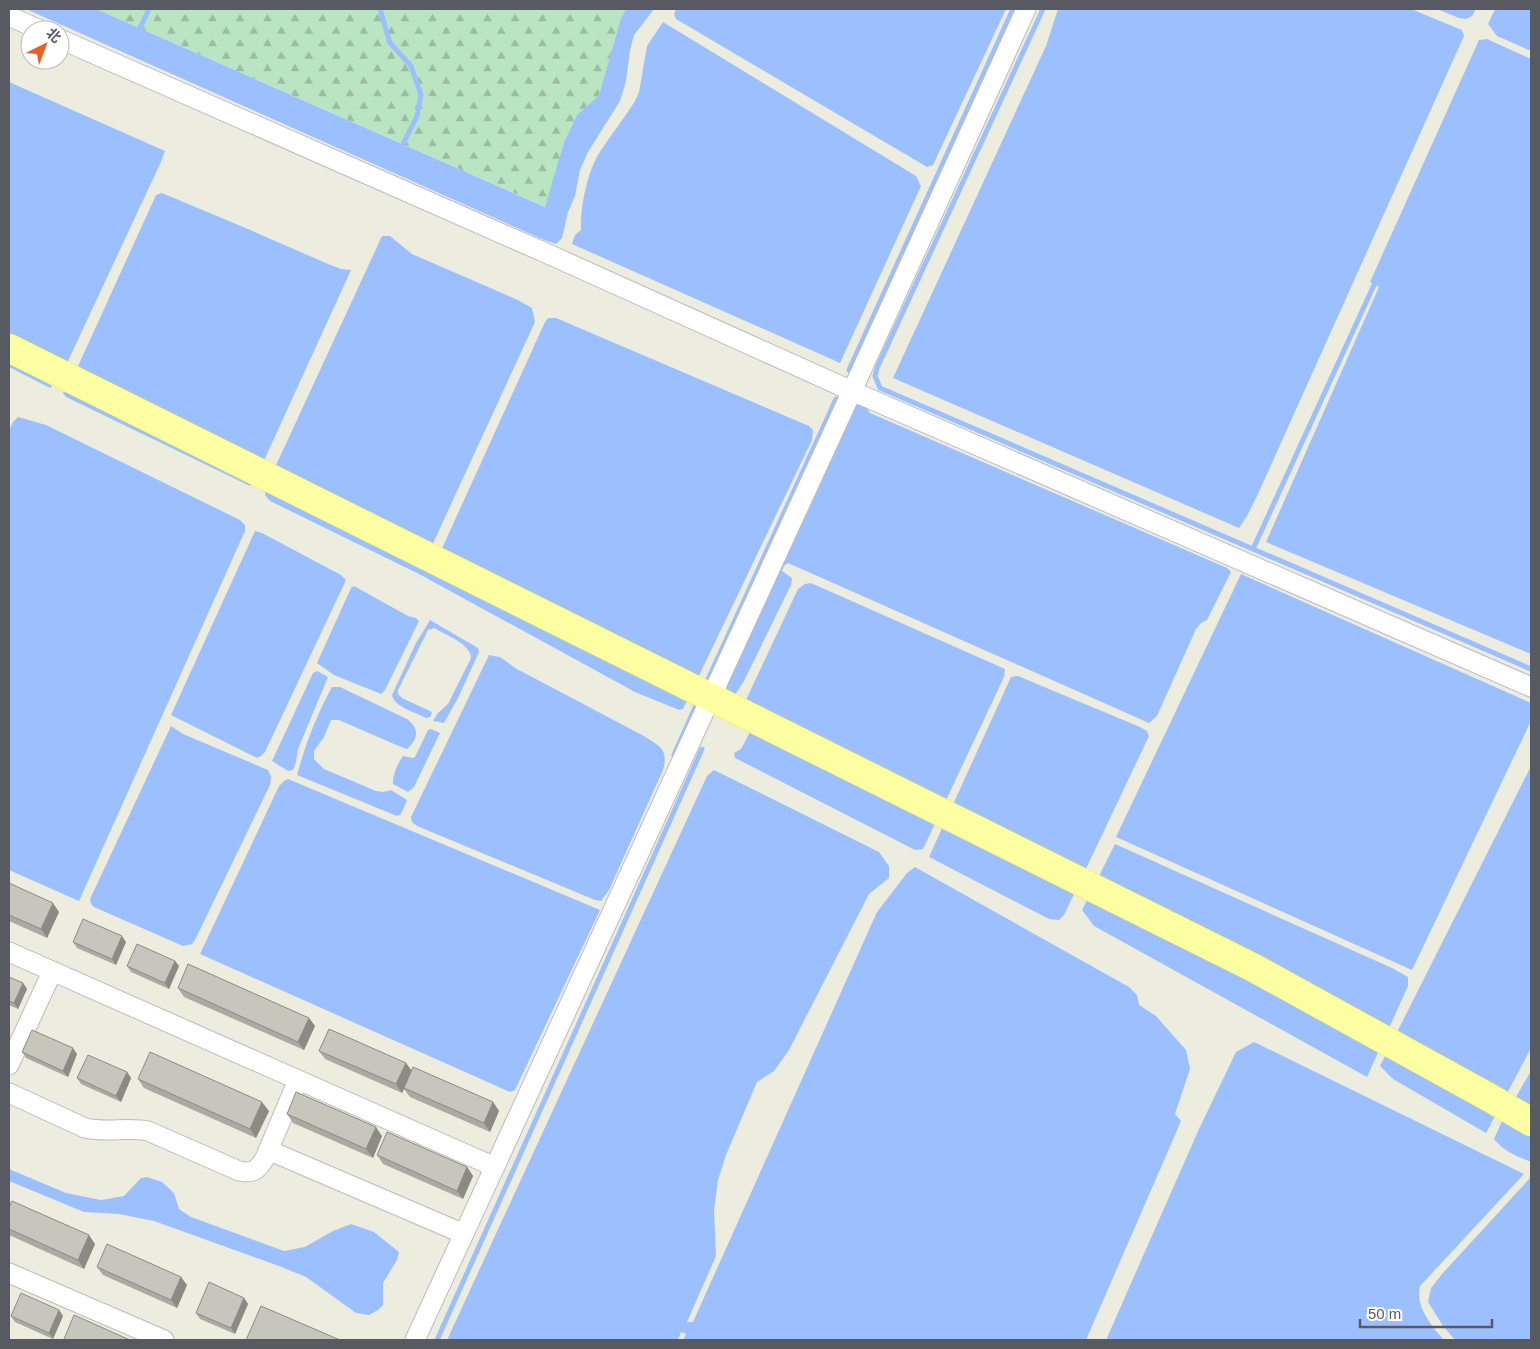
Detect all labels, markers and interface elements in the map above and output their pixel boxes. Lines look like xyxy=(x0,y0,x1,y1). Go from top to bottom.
north arrow xyxy=(20,20,70,70)
text: 北 xyxy=(43,25,64,46)
scale bar xyxy=(1360,1296,1492,1328)
text: 50 m xyxy=(1368,1305,1401,1322)

